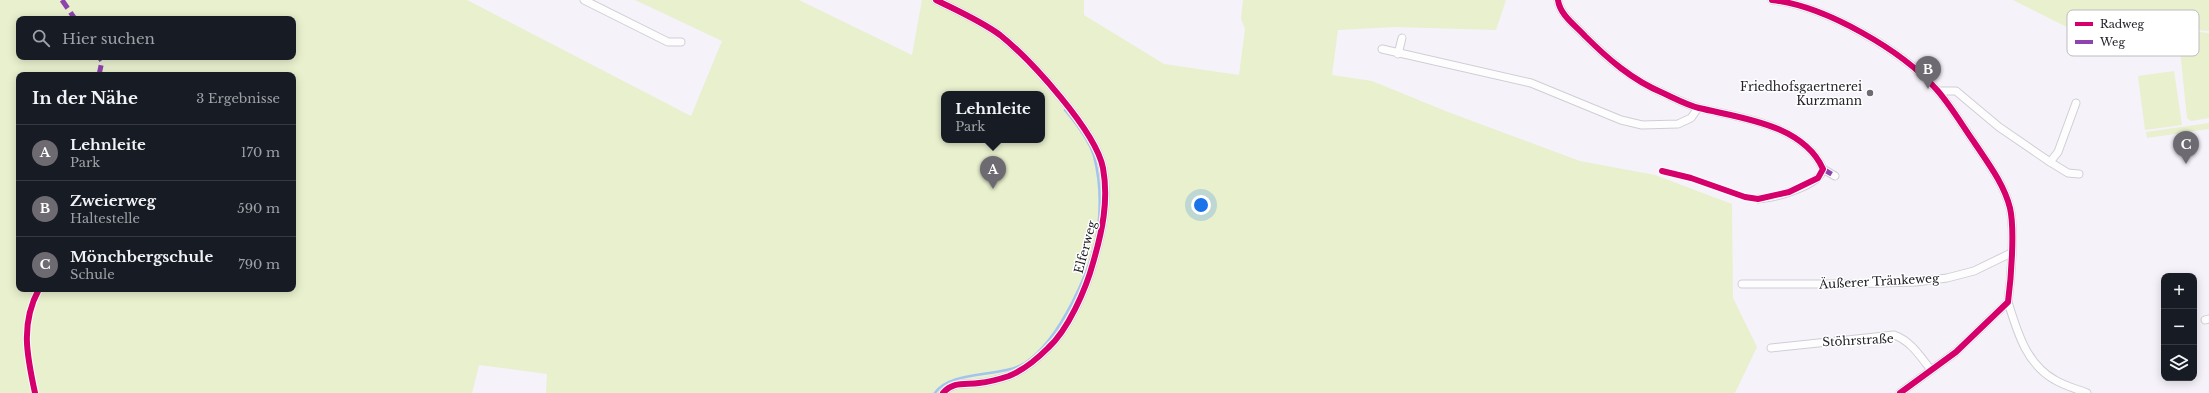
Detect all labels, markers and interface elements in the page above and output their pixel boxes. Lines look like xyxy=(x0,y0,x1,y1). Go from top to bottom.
legend xyxy=(2067,10,2199,56)
search box xyxy=(16,16,296,60)
text: Radweg xyxy=(2100,17,2145,31)
icon: search xyxy=(30,27,52,49)
text: Hier suchen xyxy=(62,29,155,48)
text: Weg xyxy=(2099,35,2125,49)
pin: B xyxy=(1915,56,1941,89)
place label: Friedhofsgaertnerei Kurzmann xyxy=(1740,79,1862,108)
text: In der Nähe xyxy=(32,88,138,109)
marker: Friedhofsgaertnerei Kurzmann xyxy=(1865,88,1875,98)
text: 3 Ergebnisse xyxy=(196,90,280,107)
popup xyxy=(941,91,1045,143)
text: Lehnleite xyxy=(955,99,1031,118)
text: Park xyxy=(955,118,985,135)
pin: C xyxy=(2173,131,2199,164)
text: Lehnleite xyxy=(70,135,146,154)
text: A xyxy=(40,144,50,161)
text: 170 m xyxy=(241,144,280,161)
text: Park xyxy=(70,154,100,171)
pin: A xyxy=(980,156,1006,189)
text: Zweierweg xyxy=(70,191,156,210)
your location xyxy=(1191,195,1211,215)
text: B xyxy=(40,200,50,217)
text: 590 m xyxy=(237,200,280,217)
text: Haltestelle xyxy=(70,210,140,227)
street label: Elferweg xyxy=(1071,218,1099,275)
text: Mönchbergschule xyxy=(70,247,213,266)
text: C xyxy=(40,256,50,273)
text: 790 m xyxy=(238,256,280,273)
text: Schule xyxy=(70,266,115,283)
street label: Äußerer Tränkeweg xyxy=(1817,269,1940,292)
map controls xyxy=(2161,273,2197,381)
button: + xyxy=(2161,273,2197,309)
button: − xyxy=(2161,309,2197,345)
street label: Stöhrstraße xyxy=(1822,331,1894,349)
button: layers xyxy=(2161,345,2197,381)

